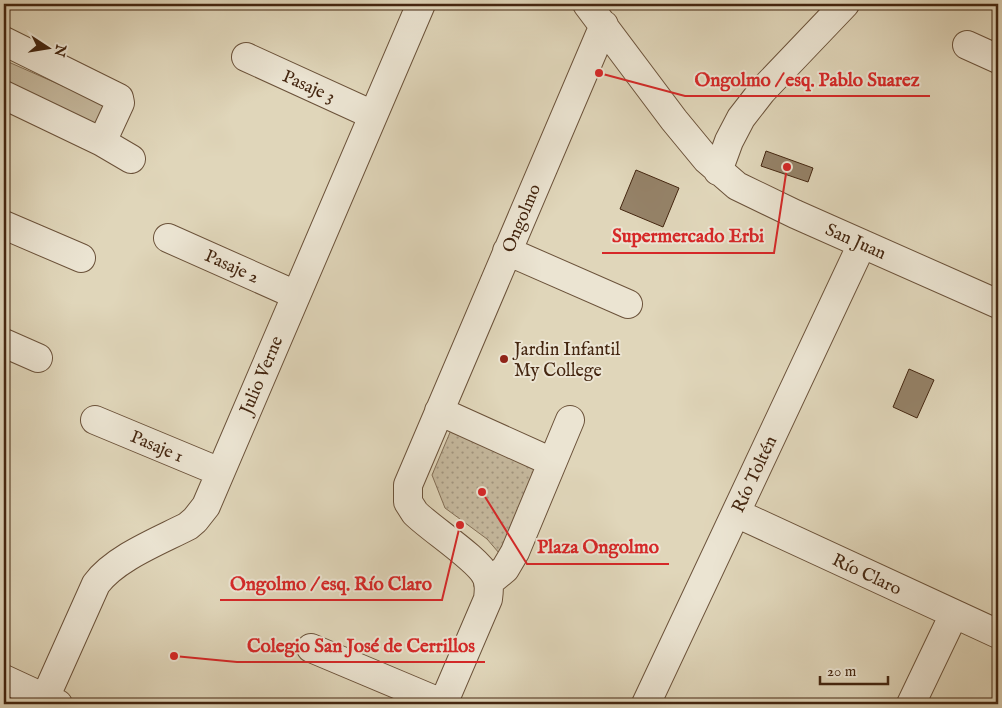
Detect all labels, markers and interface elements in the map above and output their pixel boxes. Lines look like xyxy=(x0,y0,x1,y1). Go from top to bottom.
north arrow xyxy=(22,22,72,72)
text: N xyxy=(50,42,70,58)
callout: Ongolmo / esq. Pablo Suarez xyxy=(685,62,930,96)
street label: Pasaje 3 xyxy=(278,66,338,109)
text: Ongolmo / esq. Pablo Suarez xyxy=(694,69,920,93)
street label: Ongolmo xyxy=(498,181,547,256)
callout: Supermercado Erbi xyxy=(602,219,774,253)
street label: San Juan xyxy=(821,219,890,266)
text: Supermercado Erbi xyxy=(612,225,764,249)
street label: Pasaje 2 xyxy=(201,245,262,289)
street label: Julio Verne xyxy=(235,333,289,420)
place label: Jardin Infantil My College xyxy=(512,339,620,383)
marker: Jardin Infantil My College xyxy=(498,353,510,365)
street label: Pasaje 1 xyxy=(126,426,186,469)
street label: Río Toltén xyxy=(728,432,783,517)
callout: Plaza Ongolmo xyxy=(527,530,669,564)
text: Plaza Ongolmo xyxy=(537,536,659,560)
street label: Río Claro xyxy=(828,549,905,602)
callout: Ongolmo / esq. Río Claro xyxy=(220,566,442,600)
text: Ongolmo / esq. Río Claro xyxy=(230,573,432,597)
callout: Colegio San José de Cerrillos xyxy=(237,628,485,662)
text: Colegio San José de Cerrillos xyxy=(247,635,475,659)
scale bar xyxy=(820,653,887,685)
text: 20 m xyxy=(827,662,857,681)

